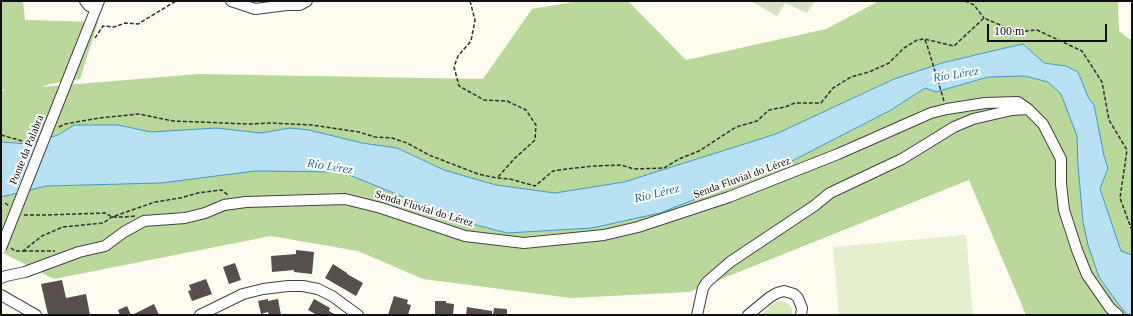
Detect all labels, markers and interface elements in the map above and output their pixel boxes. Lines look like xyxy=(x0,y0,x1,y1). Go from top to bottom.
scale bar xyxy=(989,16,1109,42)
text: 100 m xyxy=(994,24,1024,38)
water label: Río Lérez xyxy=(932,64,980,86)
street label: Ponte da Palabra xyxy=(7,113,47,187)
street label: Senda Fluvial do Lérez xyxy=(692,154,792,202)
water label: Río Lérez xyxy=(306,156,354,178)
water label: Río Lérez xyxy=(633,181,681,207)
street label: Senda Fluvial do Lérez xyxy=(373,188,475,230)

